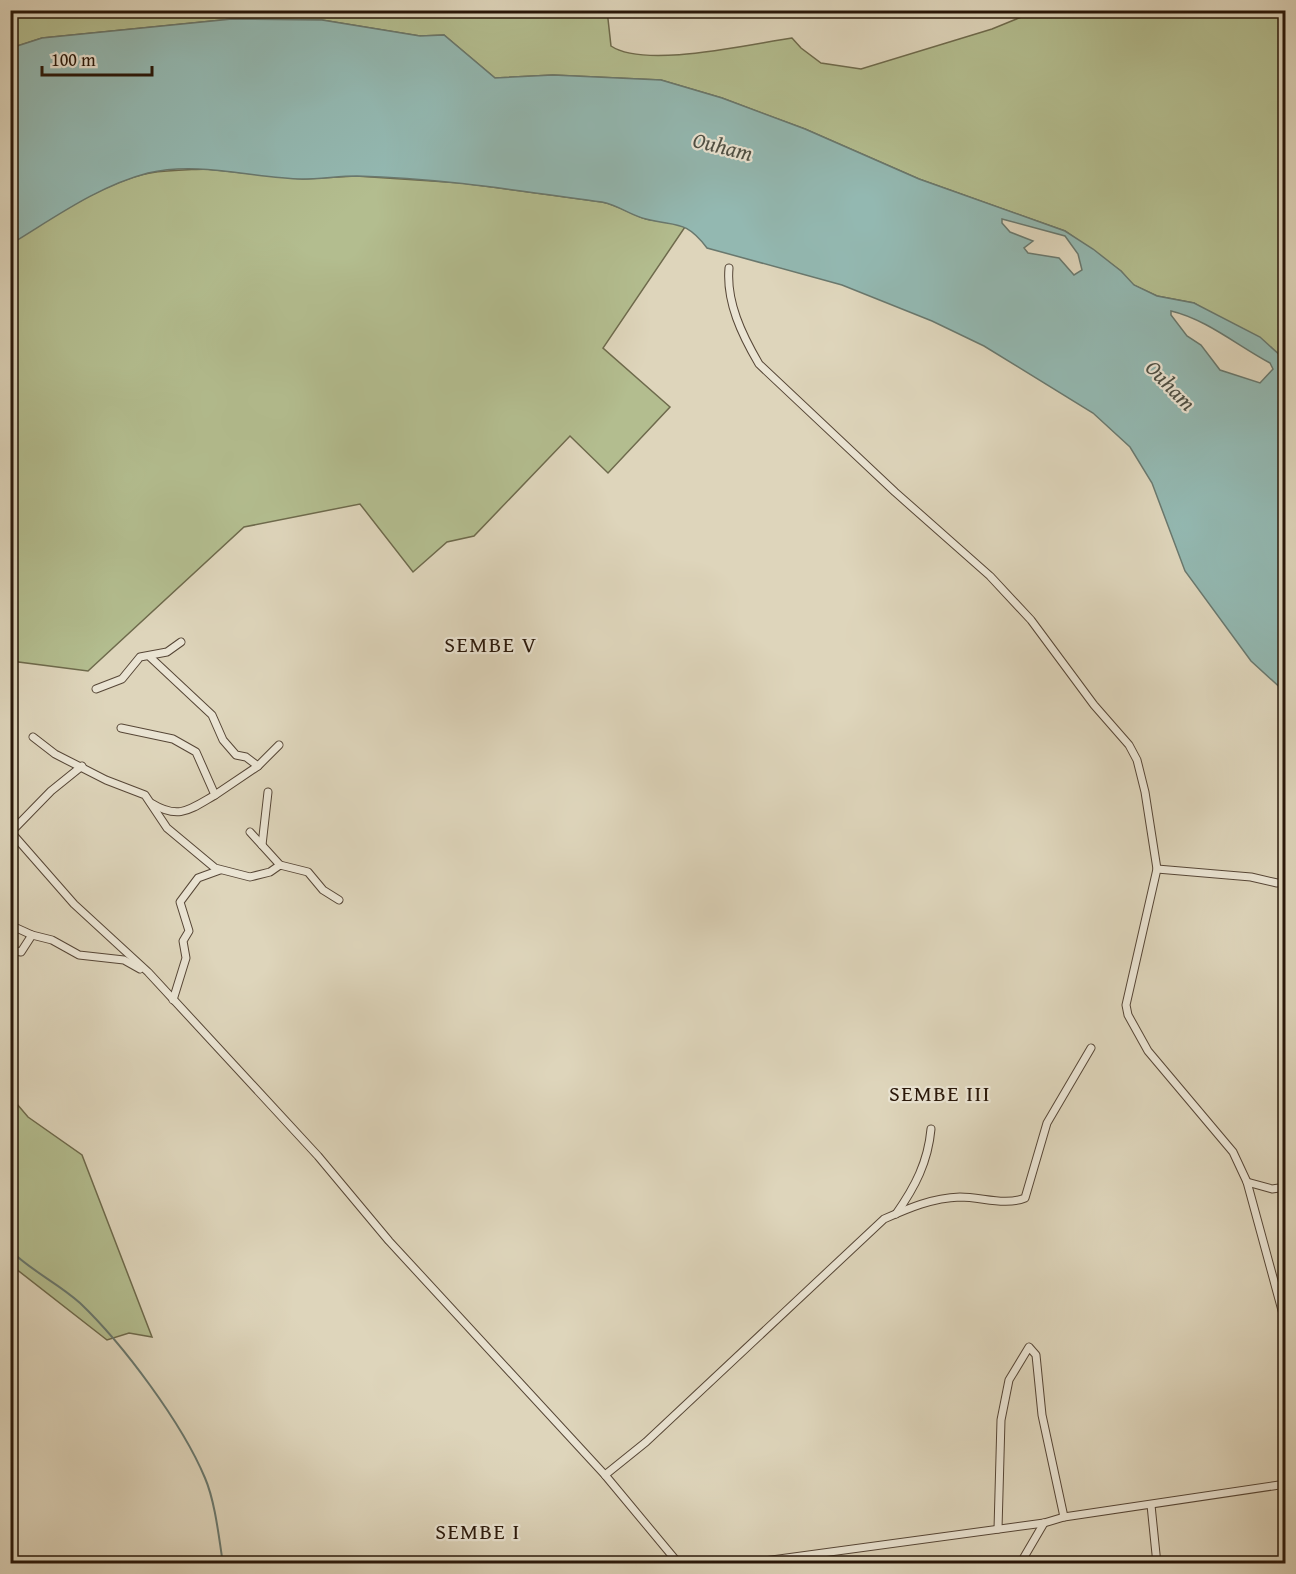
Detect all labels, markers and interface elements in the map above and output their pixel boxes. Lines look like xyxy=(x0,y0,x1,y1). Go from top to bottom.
scale bar xyxy=(42,39,152,77)
text: 100 m xyxy=(51,46,96,73)
water label: Ouham xyxy=(690,123,756,169)
water label: Ouham xyxy=(1138,352,1204,418)
district label: SEMBE V xyxy=(444,628,538,660)
district label: SEMBE III xyxy=(889,1077,991,1109)
district label: SEMBE I xyxy=(435,1515,521,1547)

